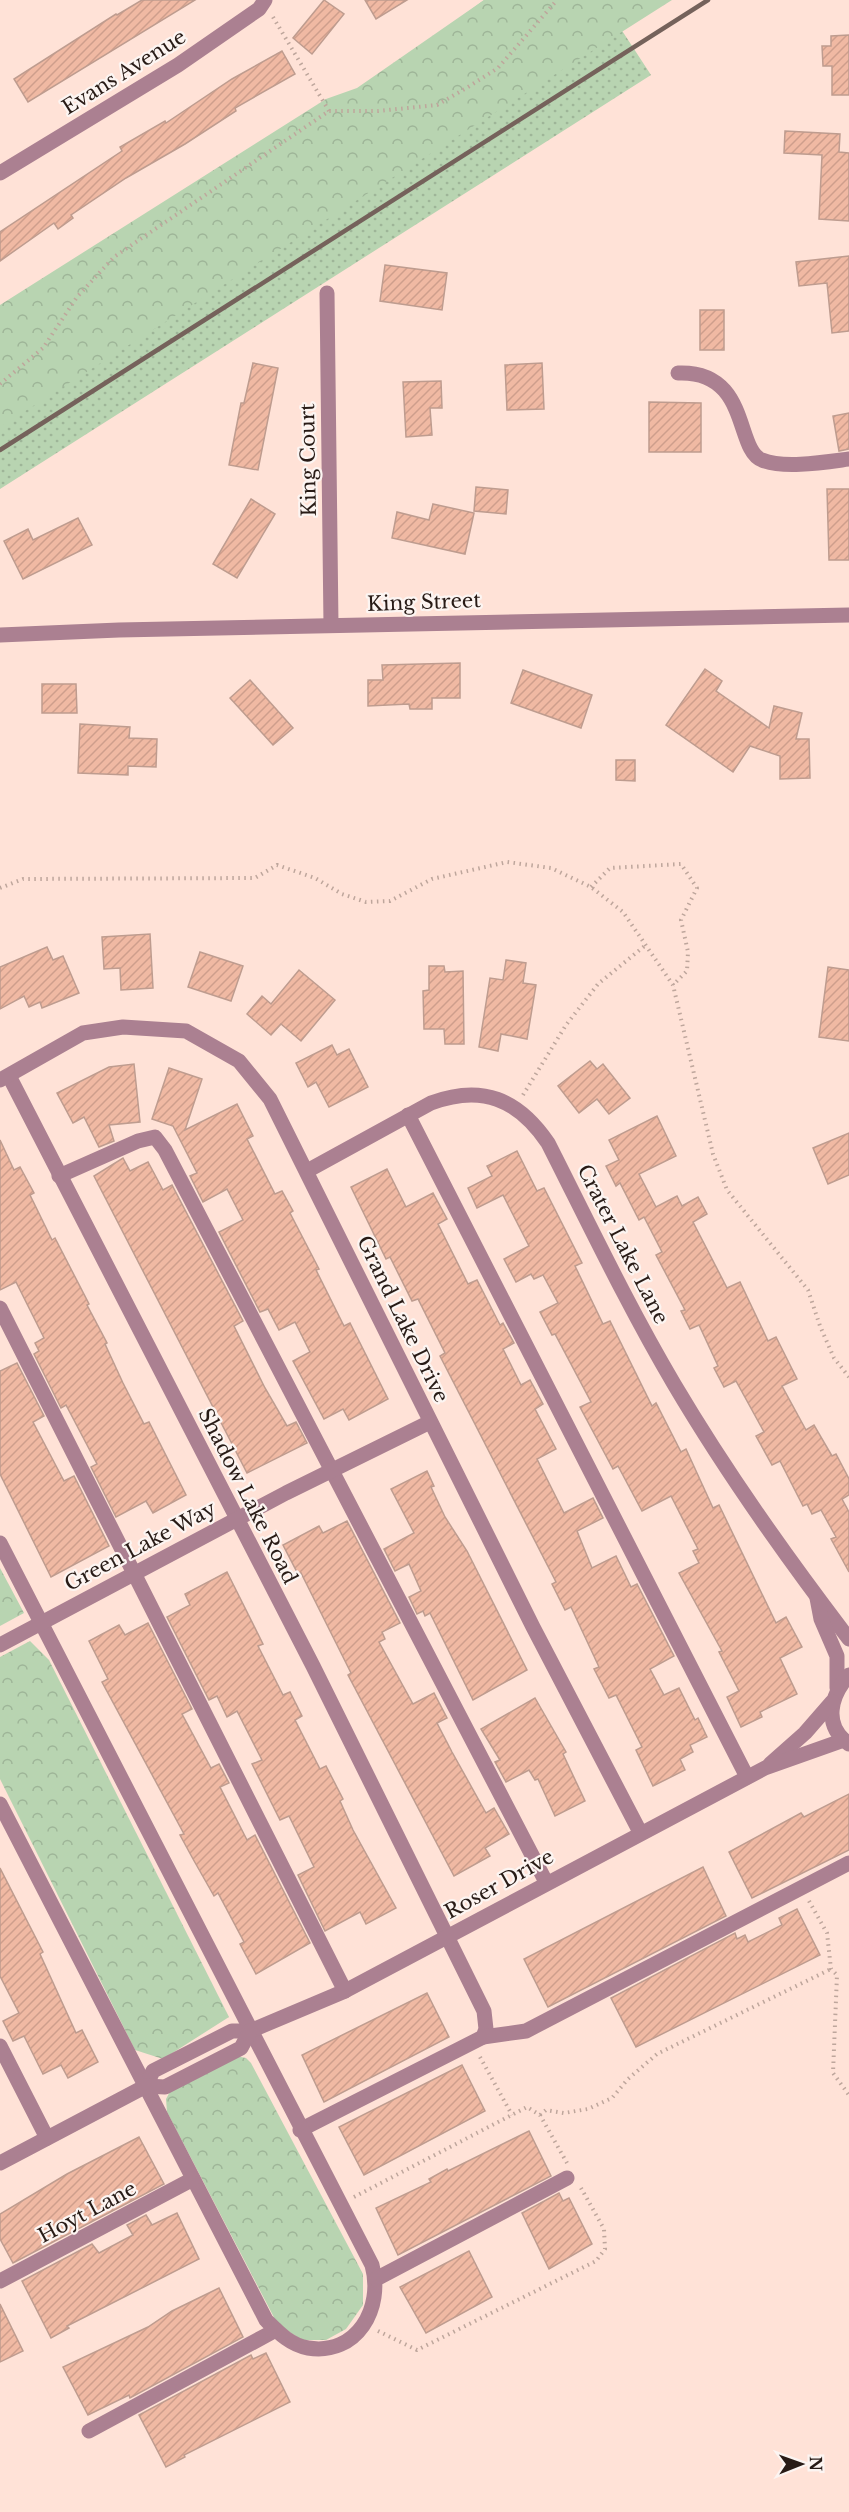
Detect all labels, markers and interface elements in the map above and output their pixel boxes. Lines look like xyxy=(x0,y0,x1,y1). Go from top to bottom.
street label: Evans Avenue xyxy=(58,24,190,120)
street label: King Court xyxy=(295,403,321,517)
street label: King Street xyxy=(367,588,482,616)
street label: Crater Lake Lane xyxy=(572,1160,674,1328)
street label: Grand Lake Drive xyxy=(352,1232,454,1406)
street label: Shadow Lake Road xyxy=(193,1404,303,1588)
street label: Green Lake Way xyxy=(60,1496,220,1596)
street label: Roser Drive xyxy=(440,1844,558,1924)
street label: Hoyt Lane xyxy=(34,2176,140,2248)
north arrow xyxy=(771,2434,831,2494)
text: N xyxy=(806,2456,826,2471)

